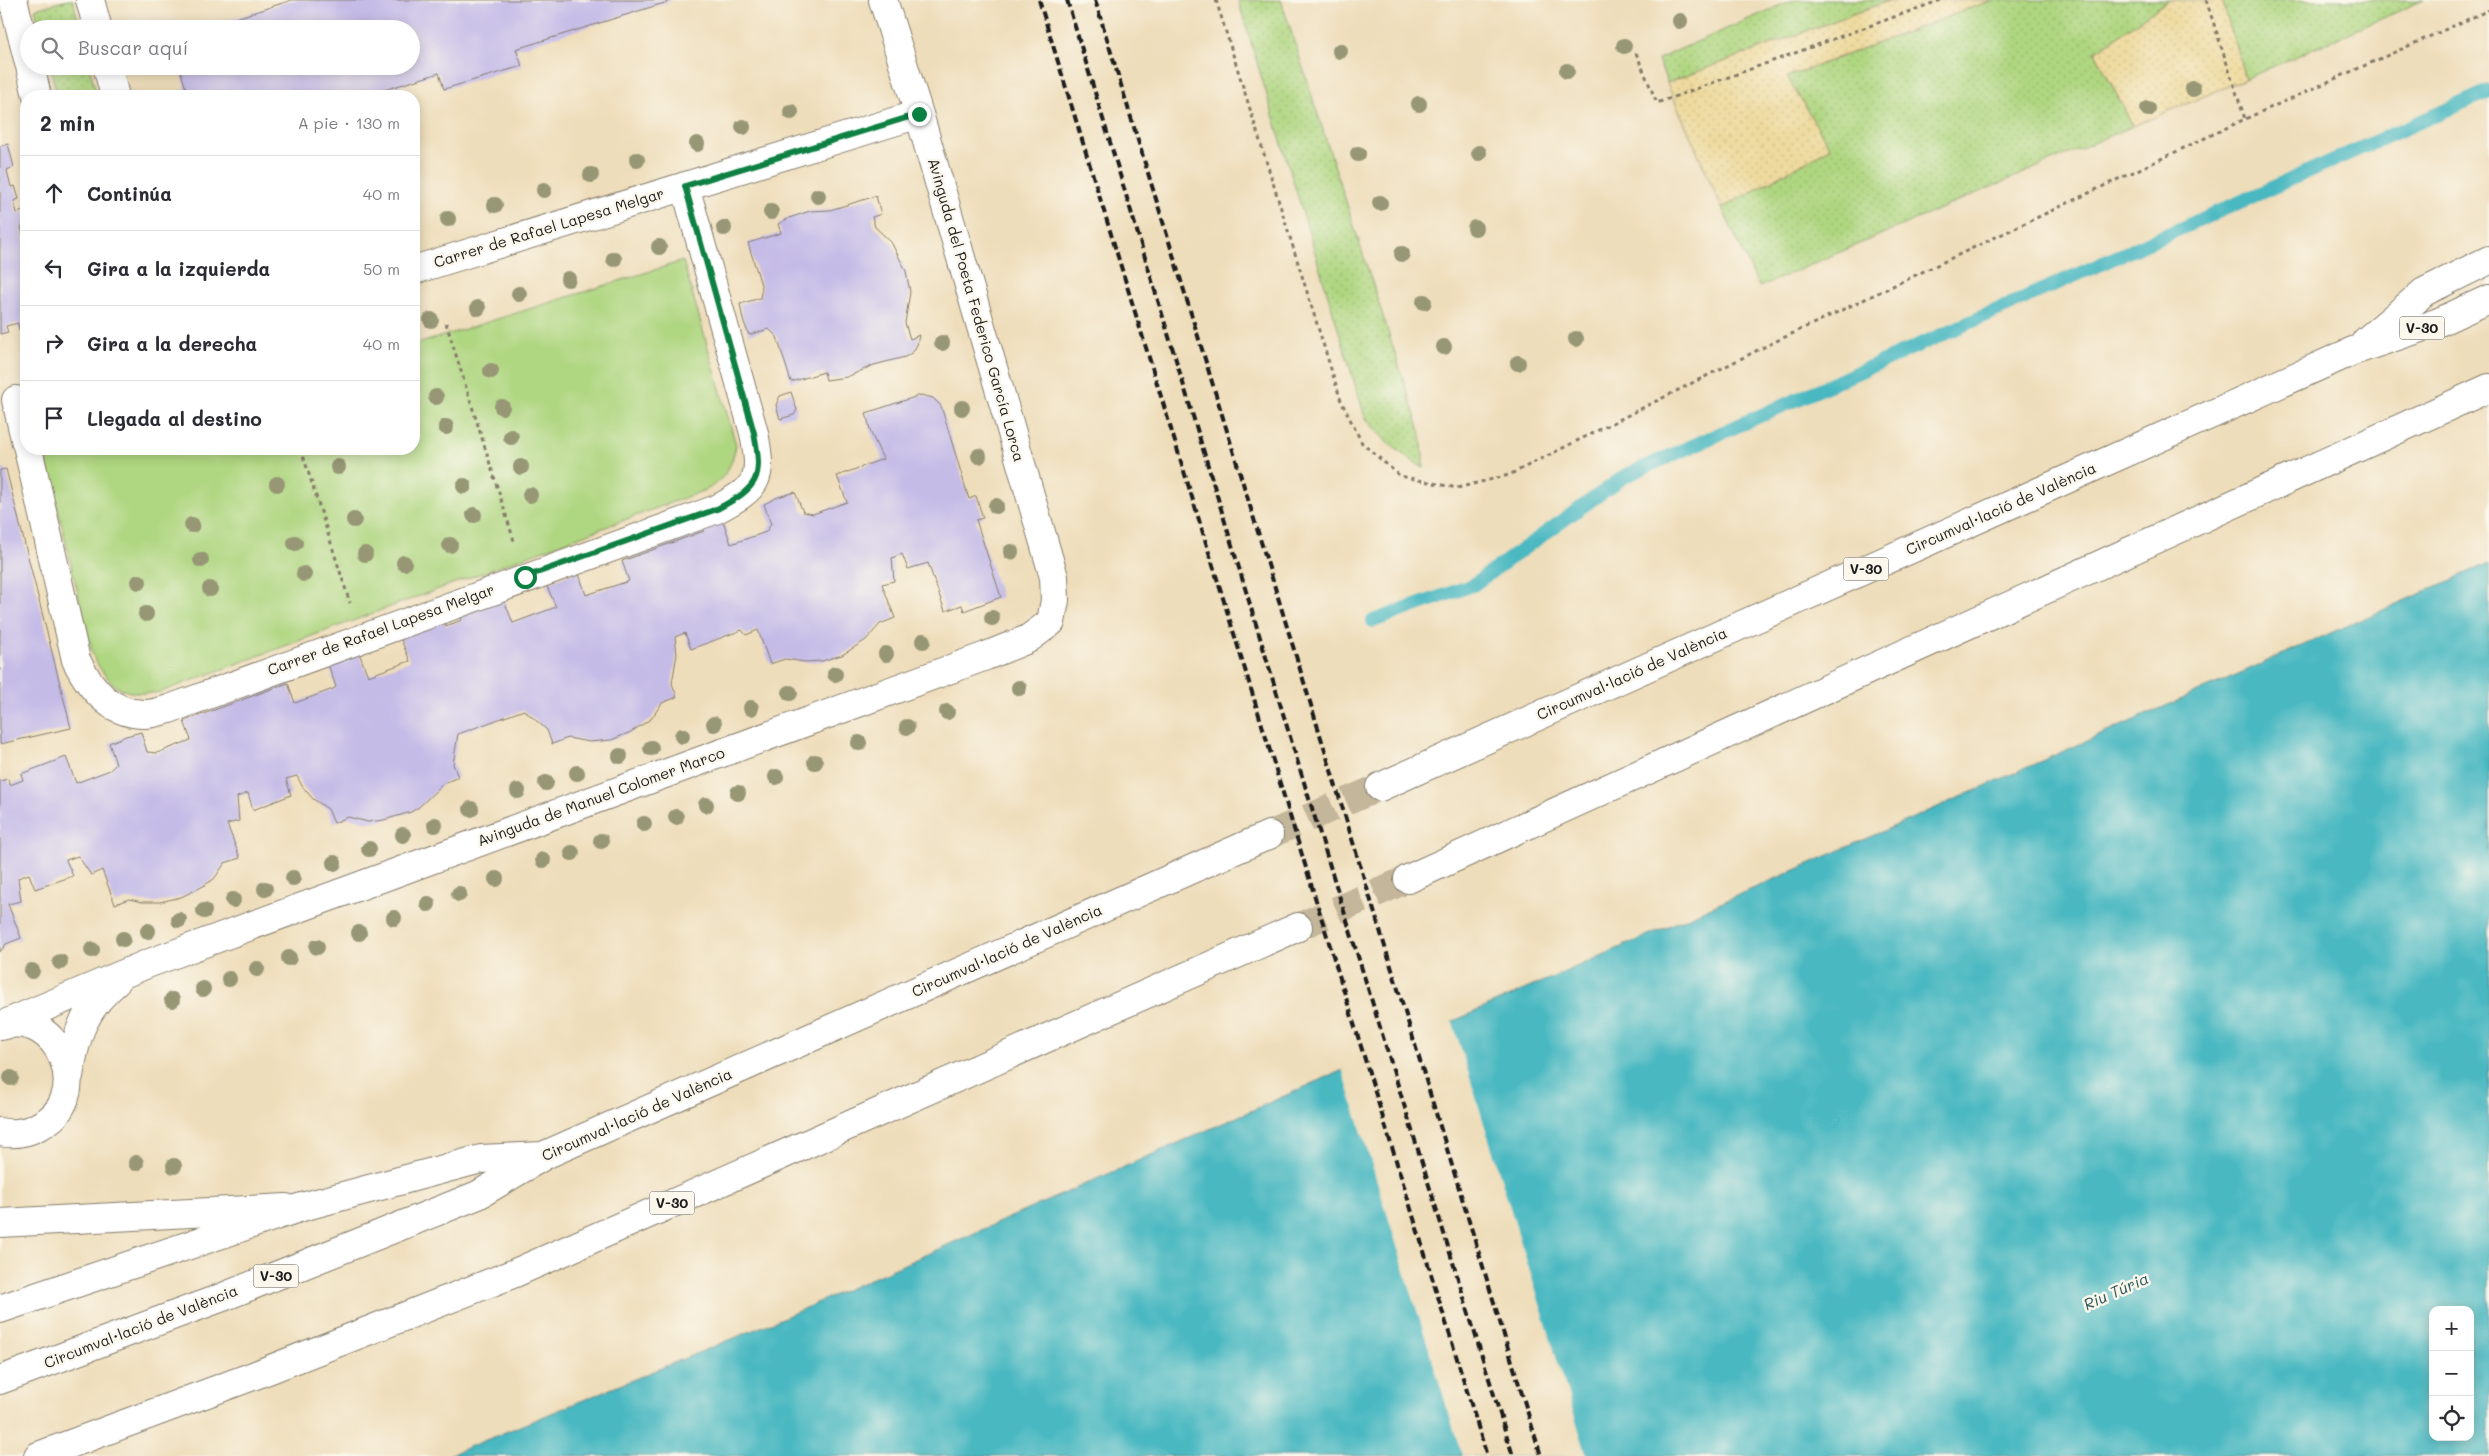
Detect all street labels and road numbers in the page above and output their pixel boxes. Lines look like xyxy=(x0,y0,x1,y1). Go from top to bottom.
street label: Avinguda del Poeta Federico García Lorca xyxy=(924,156,1030,464)
street label: Carrer de Rafael Lapesa Melgar xyxy=(431,182,666,272)
road number: V-30 xyxy=(2400,316,2444,339)
street label: Circumval·lació de València xyxy=(1902,457,2099,559)
road number: V-30 xyxy=(1844,558,1888,580)
street label: Carrer de Rafael Lapesa Melgar xyxy=(264,579,497,680)
street label: Circumval·lació de València xyxy=(1533,622,1730,724)
street label: Avinguda de Manuel Colomer Marco xyxy=(474,742,727,850)
street label: Circumval·lació de València xyxy=(908,899,1105,1001)
street label: Circumval·lació de València xyxy=(538,1063,735,1165)
road number: V-30 xyxy=(650,1192,694,1214)
road number: V-30 xyxy=(254,1264,298,1288)
street label: Circumval·lació de València xyxy=(41,1280,241,1372)

